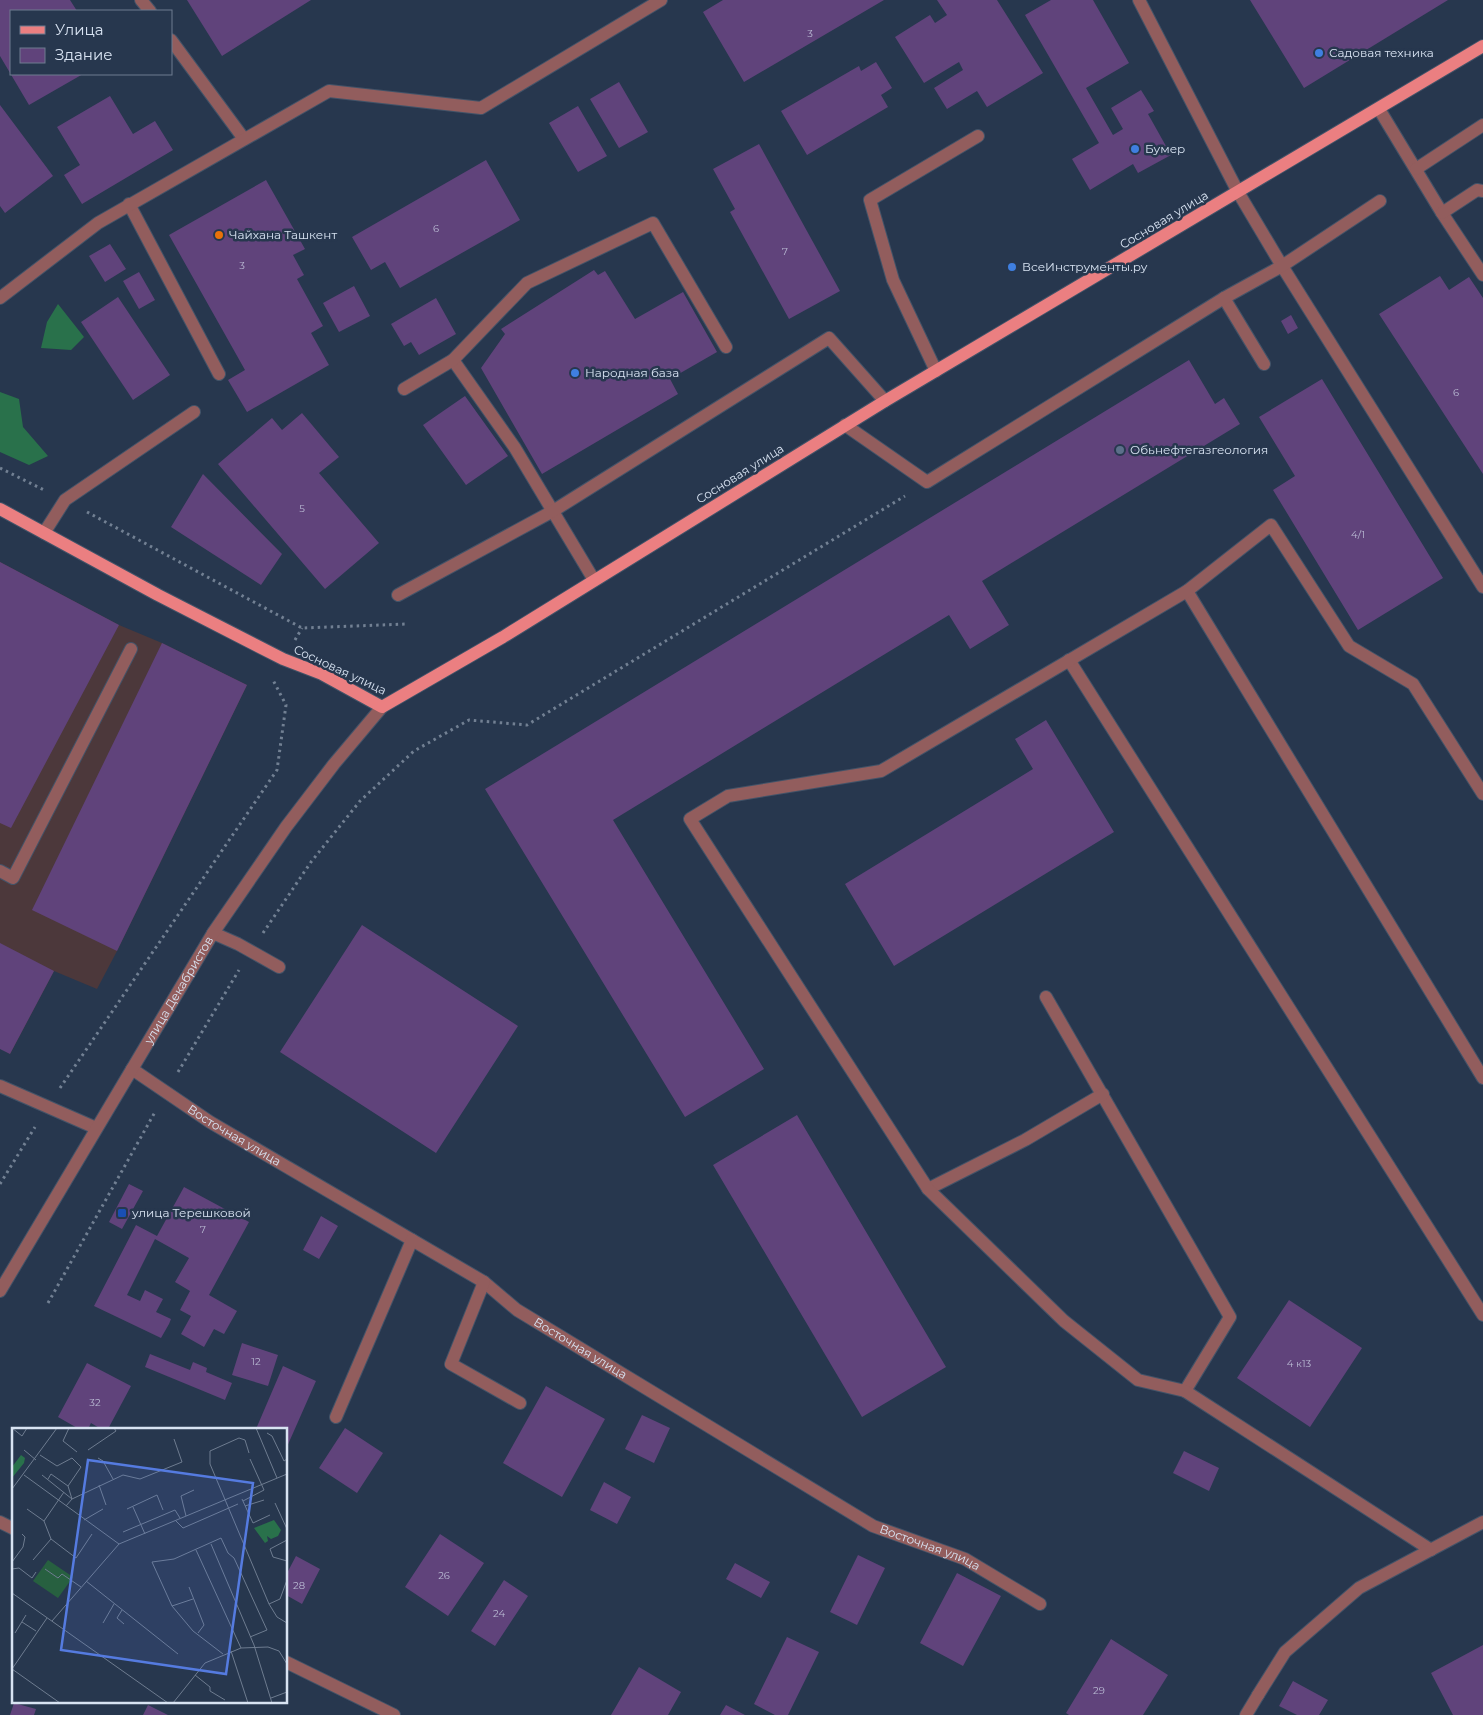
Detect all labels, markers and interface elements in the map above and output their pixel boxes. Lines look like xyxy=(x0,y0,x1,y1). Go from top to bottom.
legend xyxy=(10,10,172,75)
text: Улица xyxy=(55,20,103,39)
house number: 3 xyxy=(807,27,813,40)
text: Здание xyxy=(55,45,113,64)
place label: Садовая техника xyxy=(1329,45,1434,60)
marker: Садовая техника xyxy=(1313,47,1325,59)
place label: Бумер xyxy=(1145,141,1185,156)
marker: Бумер xyxy=(1129,143,1141,155)
street label: Сосновая улица xyxy=(1117,187,1211,252)
house number: 6 xyxy=(433,222,439,235)
place label: Чайхана Ташкент xyxy=(229,227,337,242)
marker: Чайхана Ташкент xyxy=(213,229,225,241)
house number: 7 xyxy=(782,245,788,258)
house number: 3 xyxy=(239,259,245,272)
place label: ВсеИнструменты.ру xyxy=(1022,259,1148,274)
marker: ВсеИнструменты.ру xyxy=(1006,261,1018,273)
place label: Народная база xyxy=(585,365,679,380)
marker: Народная база xyxy=(569,367,581,379)
house number: 6 xyxy=(1453,386,1459,399)
street label: Сосновая улица xyxy=(693,441,786,507)
place label: Обьнефтегазгеология xyxy=(1130,442,1268,457)
marker: Обьнефтегазгеология xyxy=(1114,444,1126,456)
house number: 5 xyxy=(299,502,305,515)
house number: 4/1 xyxy=(1351,528,1365,541)
street label: Сосновая улица xyxy=(291,641,389,698)
street label: улица Декабристов xyxy=(140,933,216,1047)
street label: Восточная улица xyxy=(185,1101,284,1169)
place label: улица Терешковой xyxy=(131,1205,251,1220)
marker: улица Терешковой xyxy=(116,1207,128,1219)
house number: 7 xyxy=(200,1223,206,1236)
street label: Восточная улица xyxy=(531,1314,630,1382)
house number: 12 xyxy=(251,1355,261,1368)
house number: 4 к13 xyxy=(1287,1357,1312,1370)
house number: 32 xyxy=(89,1396,101,1409)
inset map xyxy=(12,1428,288,1702)
street label: Восточная улица xyxy=(878,1521,983,1573)
house number: 26 xyxy=(438,1569,450,1582)
house number: 28 xyxy=(293,1579,305,1592)
house number: 24 xyxy=(493,1607,505,1620)
house number: 29 xyxy=(1093,1684,1105,1697)

